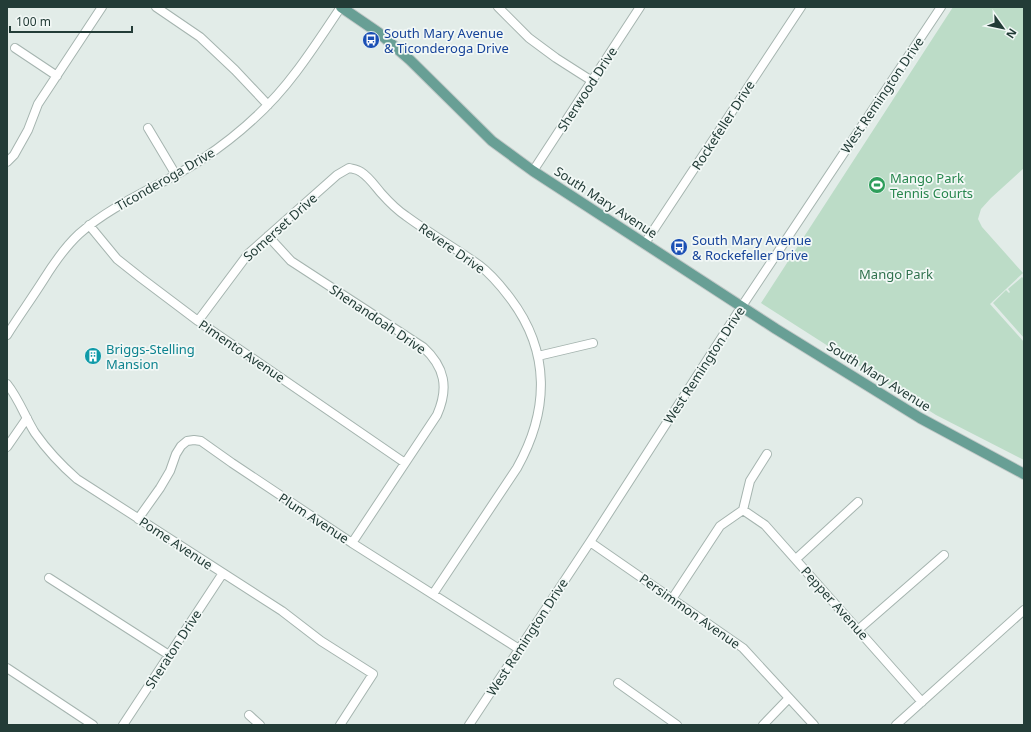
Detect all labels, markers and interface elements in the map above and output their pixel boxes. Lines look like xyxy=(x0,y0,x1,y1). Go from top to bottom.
scale bar xyxy=(10,8,132,34)
north arrow xyxy=(983,8,1023,48)
text: 100 m xyxy=(16,13,51,30)
place label: South Mary Avenue & Ticonderoga Drive xyxy=(384,24,509,57)
text: N xyxy=(1003,26,1021,42)
bus stop icon: South Mary Avenue & Ticonderoga Drive xyxy=(361,30,381,50)
street label: West Remington Drive xyxy=(836,33,928,157)
street label: Sherwood Drive xyxy=(553,43,621,135)
street label: Rockefeller Drive xyxy=(687,77,759,173)
street label: Ticonderoga Drive xyxy=(112,143,218,215)
street label: South Mary Avenue xyxy=(551,162,661,242)
place label: Mango Park Tennis Courts xyxy=(890,169,973,202)
sports icon: Mango Park Tennis Courts xyxy=(867,175,887,195)
street label: Somerset Drive xyxy=(239,189,321,265)
street label: Revere Drive xyxy=(415,219,489,277)
place label: South Mary Avenue & Rockefeller Drive xyxy=(692,231,811,264)
bus stop icon: South Mary Avenue & Rockefeller Drive xyxy=(669,237,689,257)
park label: Mango Park xyxy=(859,265,933,283)
street label: Shenandoah Drive xyxy=(326,280,430,358)
street label: West Remington Drive xyxy=(659,303,749,427)
street label: Pimento Avenue xyxy=(195,315,289,387)
street label: South Mary Avenue xyxy=(824,337,934,415)
place label: Briggs-Stelling Mansion xyxy=(106,340,195,373)
building icon: Briggs-Stelling Mansion xyxy=(83,346,103,366)
street label: Plum Avenue xyxy=(275,489,353,547)
street label: Pome Avenue xyxy=(136,513,216,573)
street label: Pepper Avenue xyxy=(797,562,873,644)
street label: Persimmon Avenue xyxy=(636,569,744,653)
street label: West Remington Drive xyxy=(482,575,572,699)
street label: Sheraton Drive xyxy=(141,606,205,692)

